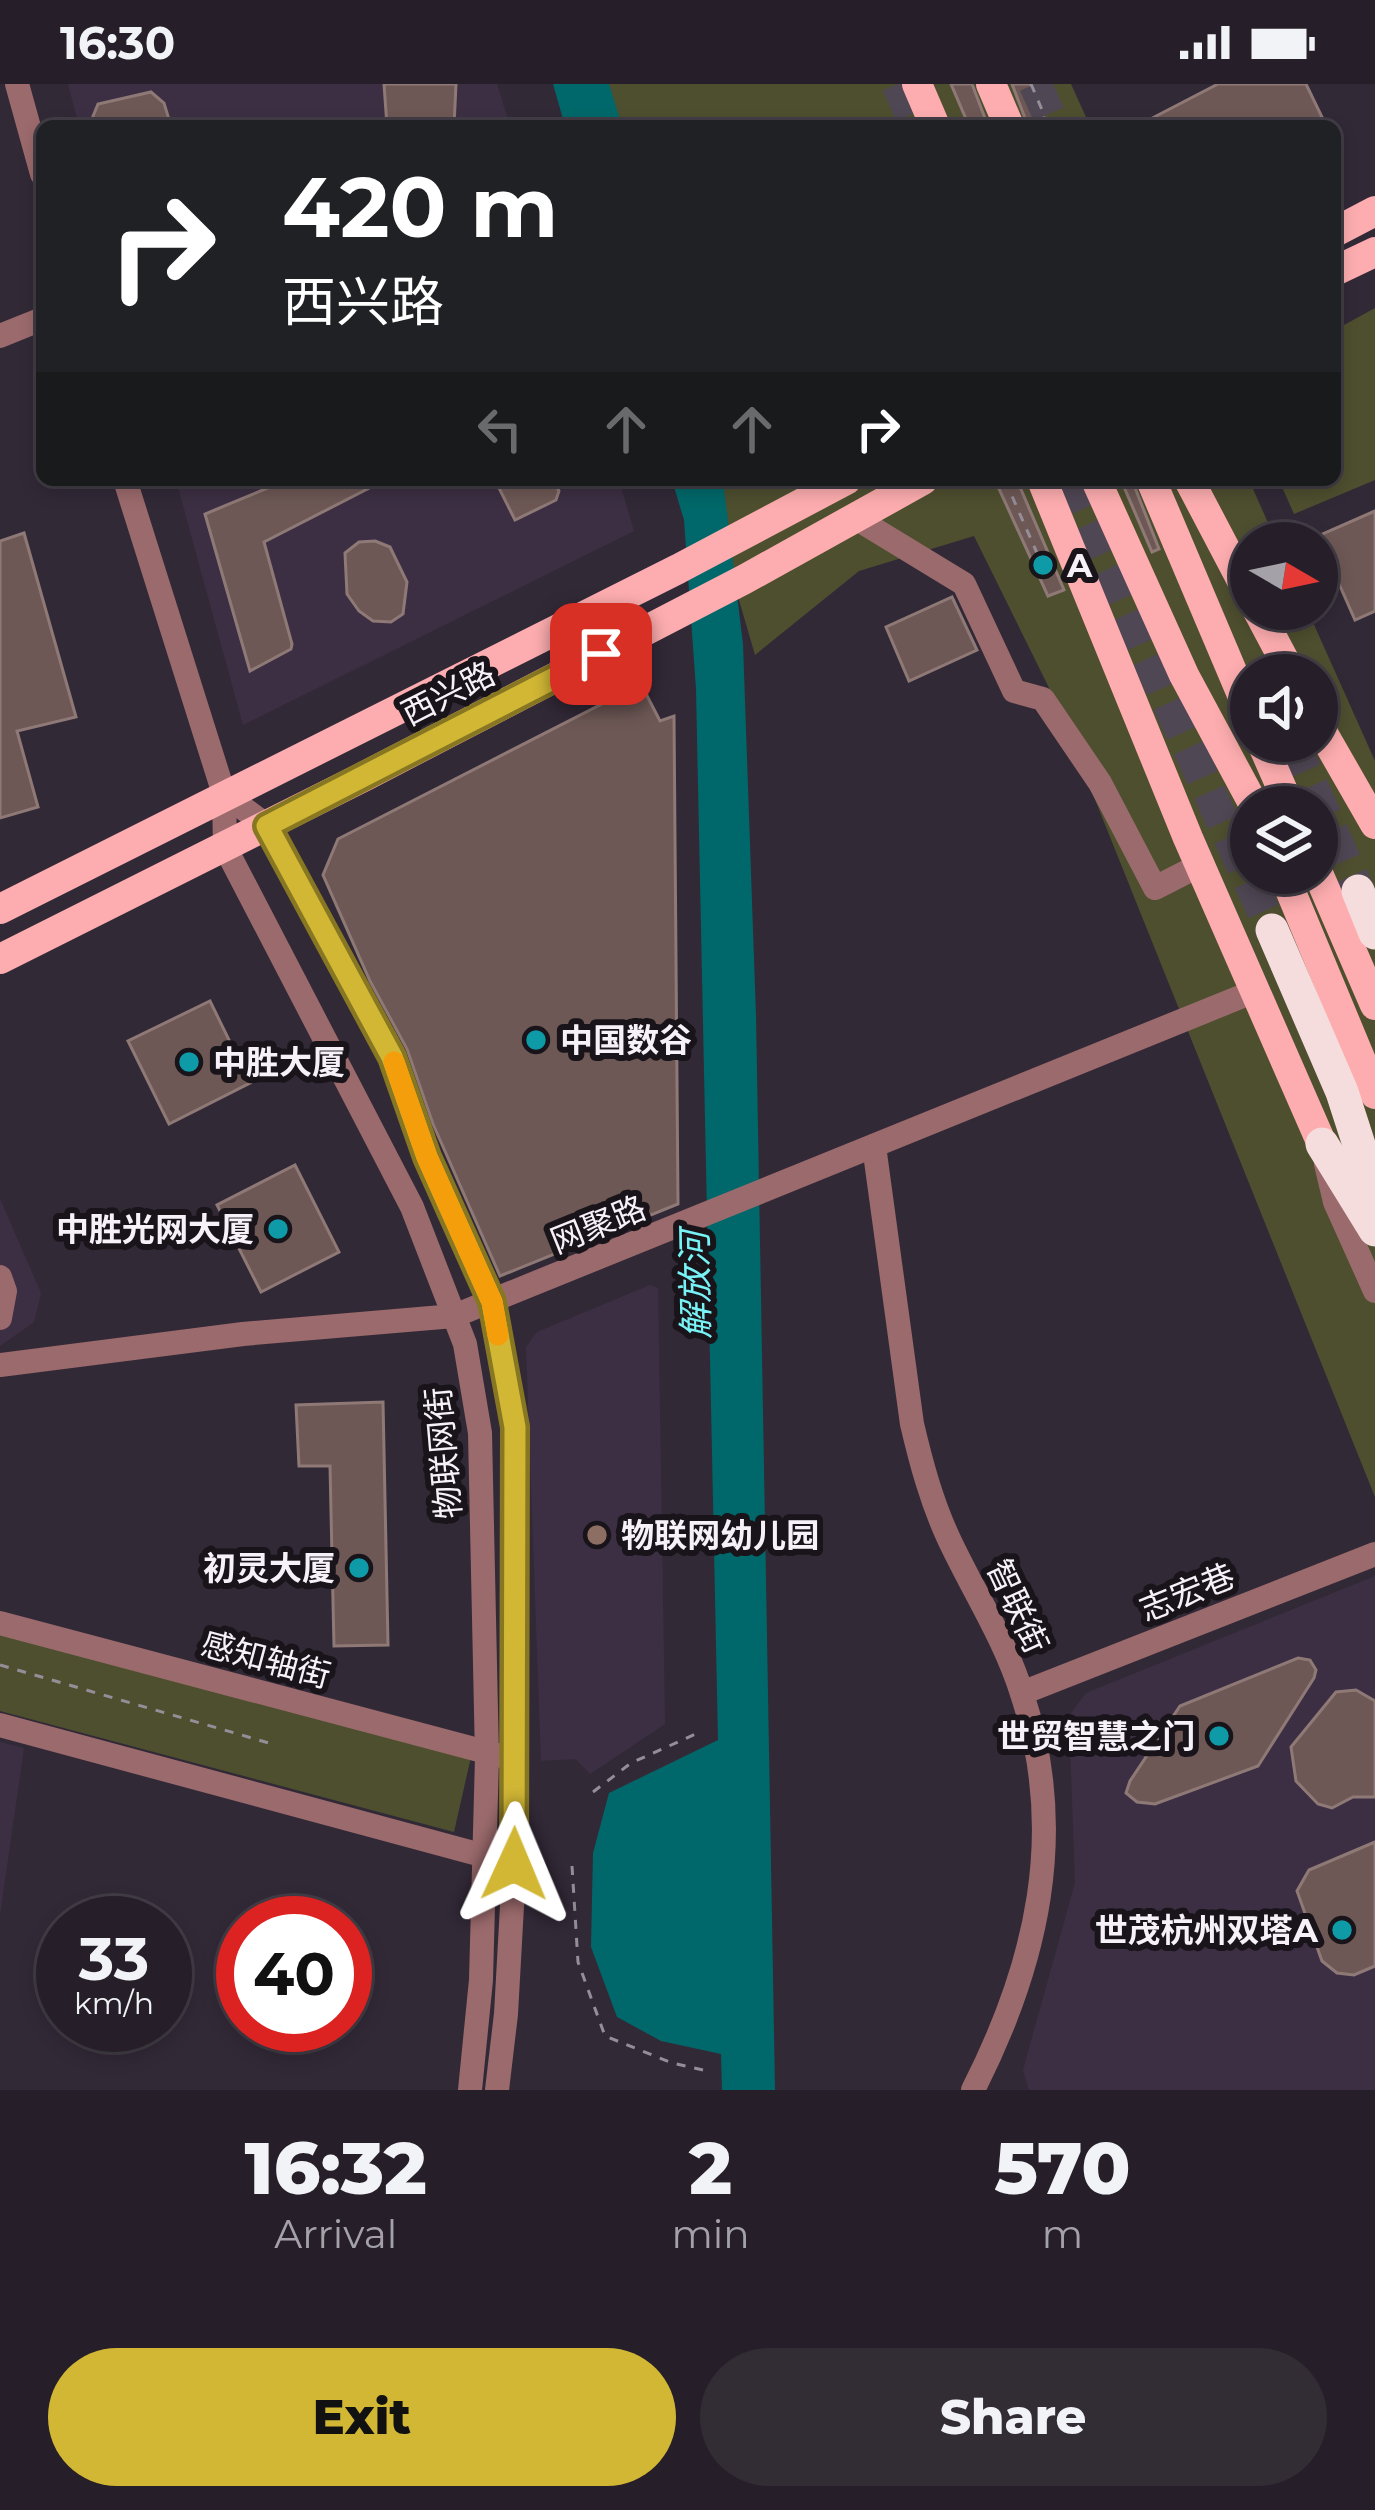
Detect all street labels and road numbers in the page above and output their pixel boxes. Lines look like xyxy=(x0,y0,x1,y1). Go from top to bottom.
street label: 西兴路 xyxy=(395,653,501,733)
street label: 网聚路 xyxy=(545,1187,651,1261)
street label: 物联网街 xyxy=(417,1386,469,1520)
street label: 智联街 xyxy=(979,1553,1057,1659)
street label: 志宏巷 xyxy=(1134,1555,1240,1629)
street label: 感知轴街 xyxy=(197,1623,335,1695)

